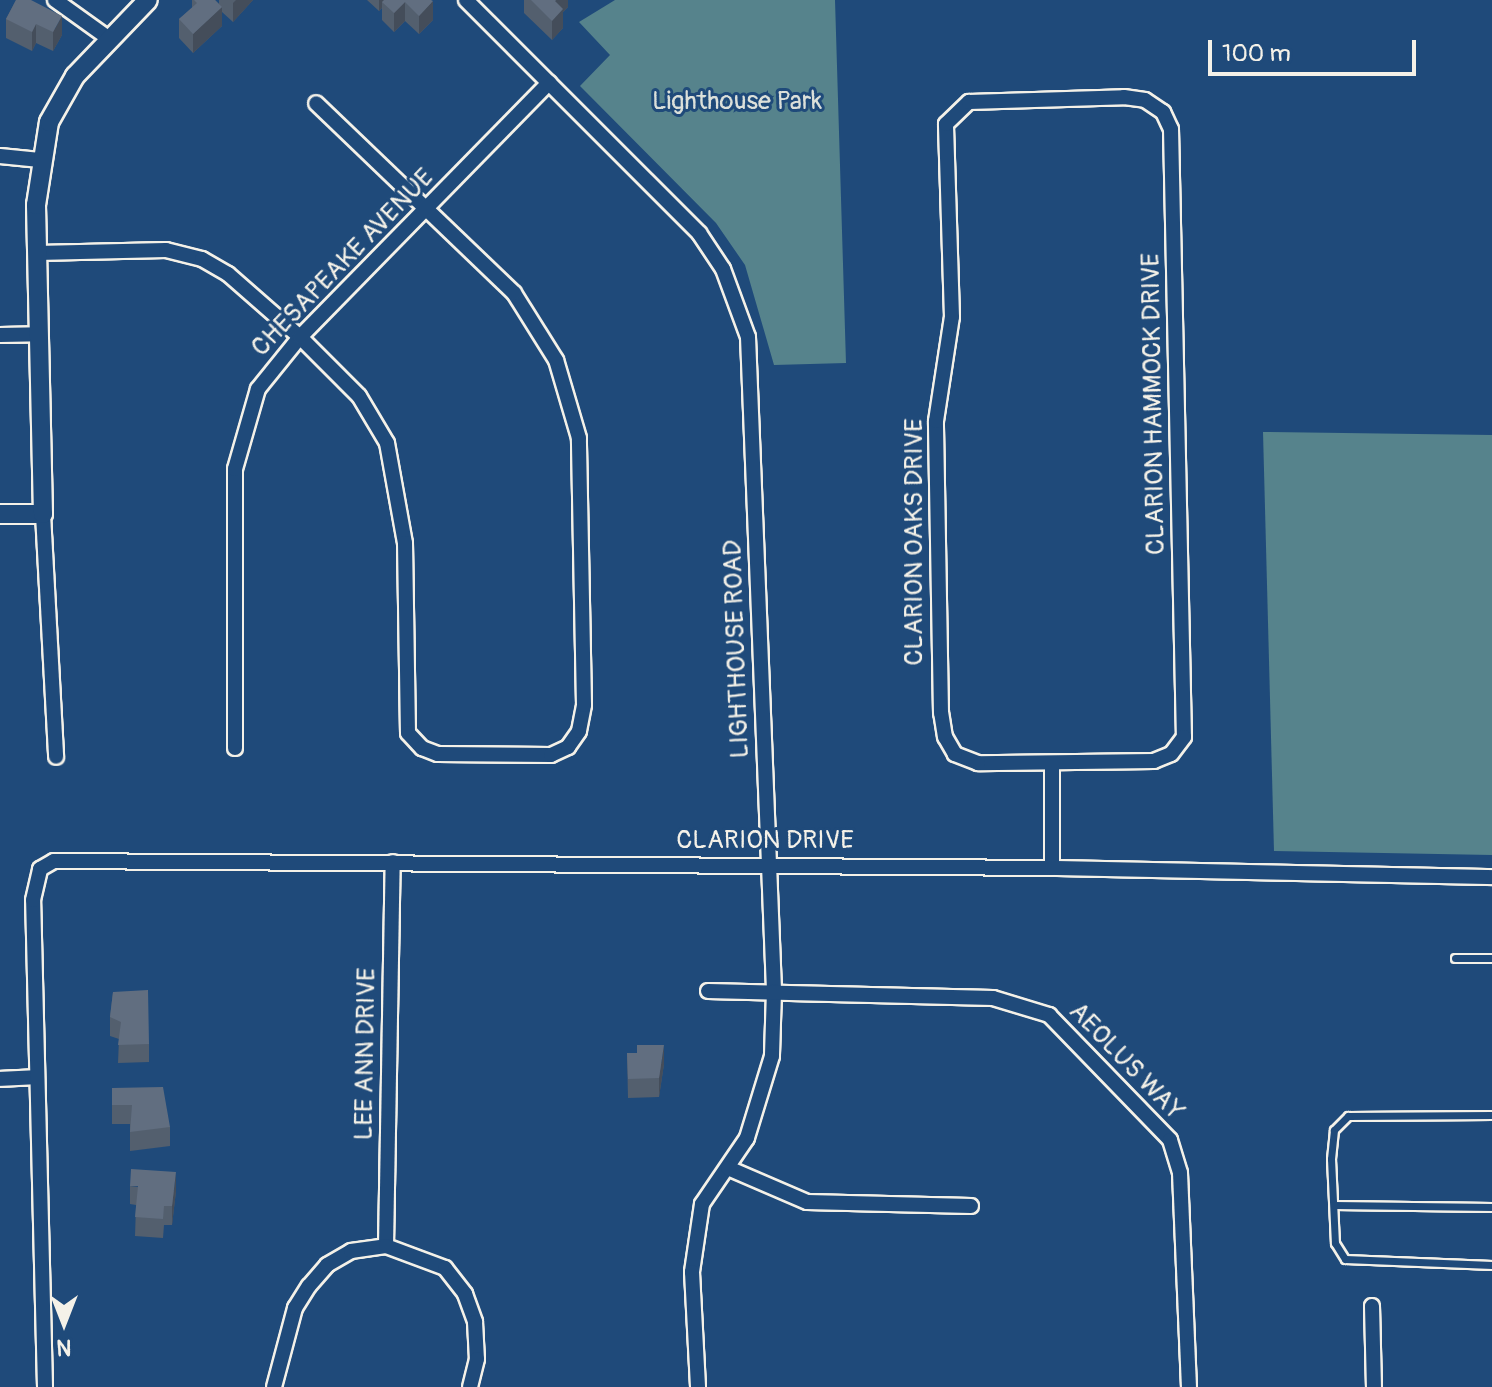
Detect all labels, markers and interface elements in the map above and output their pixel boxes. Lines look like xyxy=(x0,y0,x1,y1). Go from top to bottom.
scale bar xyxy=(1212,24,1420,74)
text: 100 m xyxy=(1222,39,1291,68)
park label: Lighthouse Park xyxy=(652,86,822,118)
street label: CHESAPEAKE AVENUE xyxy=(245,163,441,363)
street label: CLARION HAMMOCK DRIVE xyxy=(1136,253,1172,555)
street label: CLARION OAKS DRIVE xyxy=(899,418,931,666)
street label: LIGHTHOUSE ROAD xyxy=(718,539,756,759)
street label: CLARION DRIVE xyxy=(676,825,854,857)
street label: LEE ANN DRIVE xyxy=(349,967,383,1141)
street label: AEOLUS WAY xyxy=(1062,996,1190,1128)
north arrow xyxy=(24,1283,104,1363)
text: N xyxy=(57,1333,71,1361)

